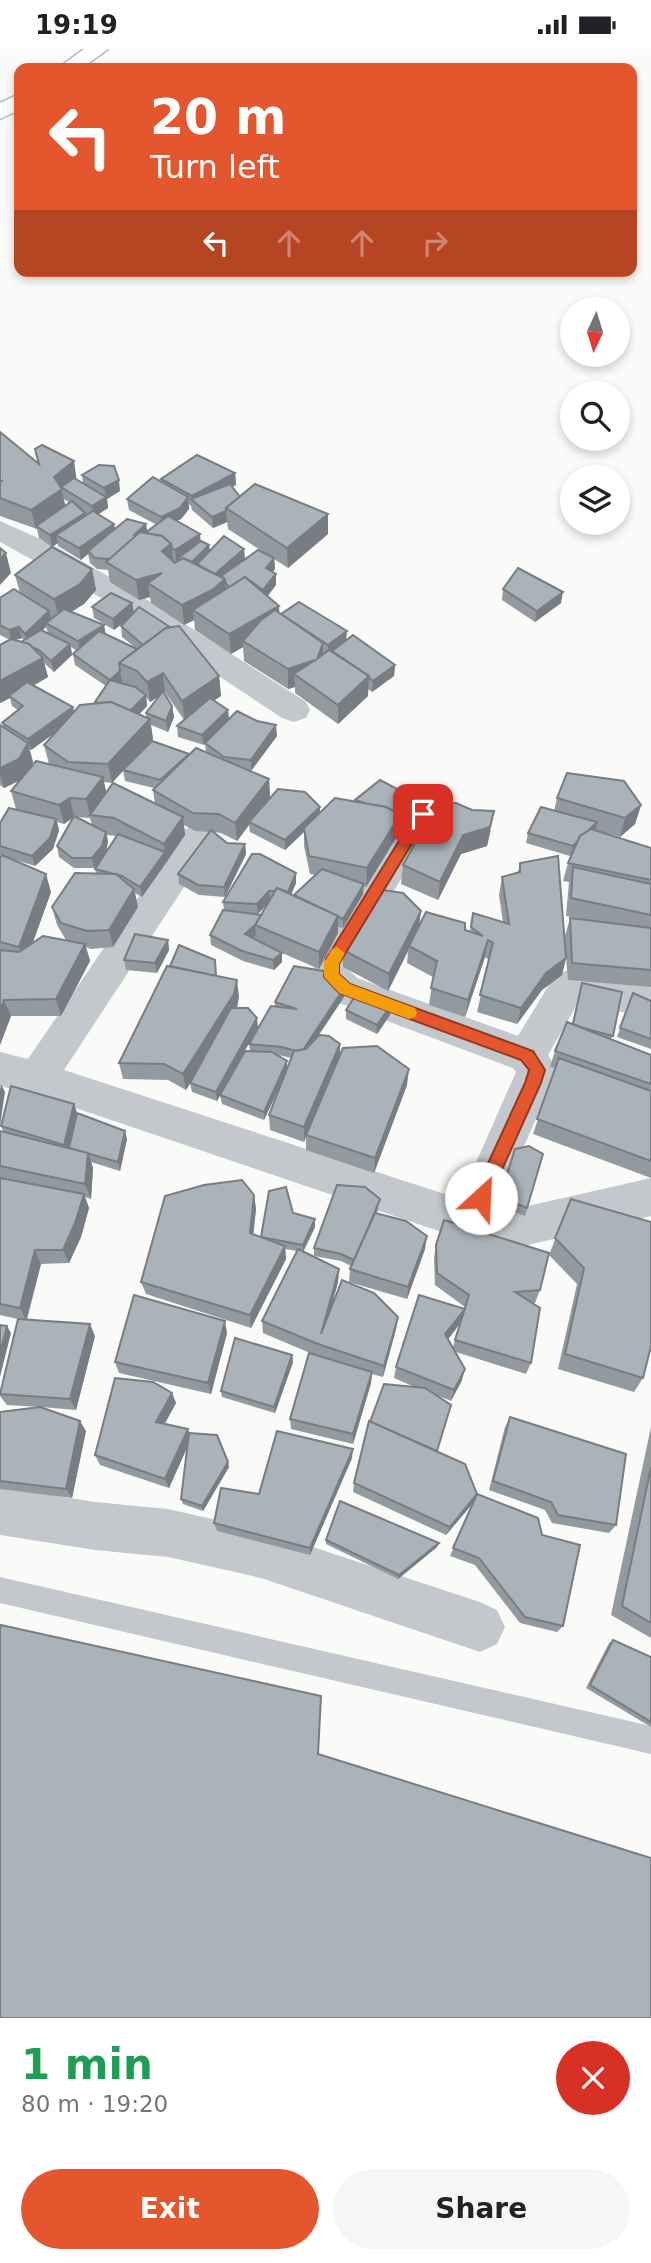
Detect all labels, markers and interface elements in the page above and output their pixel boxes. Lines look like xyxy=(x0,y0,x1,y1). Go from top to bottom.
text: 19:19 xyxy=(35,10,118,40)
text: 20 m xyxy=(150,89,286,146)
icon: left xyxy=(35,91,126,182)
text: Turn left xyxy=(150,148,280,186)
icon: left xyxy=(197,224,235,262)
icon: ahead xyxy=(270,224,308,262)
icon: ahead xyxy=(343,224,381,262)
icon: right xyxy=(416,224,454,262)
north arrow xyxy=(560,297,630,367)
map controls xyxy=(560,297,630,535)
button: search xyxy=(560,381,630,451)
button: layers xyxy=(560,465,630,535)
pin xyxy=(393,784,453,844)
icon: arrive xyxy=(404,795,442,833)
position arrow xyxy=(444,1161,518,1235)
text: 1 min xyxy=(21,2040,153,2089)
button: close xyxy=(556,2041,630,2115)
text: 80 m · 19:20 xyxy=(21,2091,168,2117)
button: Exit xyxy=(21,2169,319,2249)
button: Share xyxy=(333,2169,630,2249)

